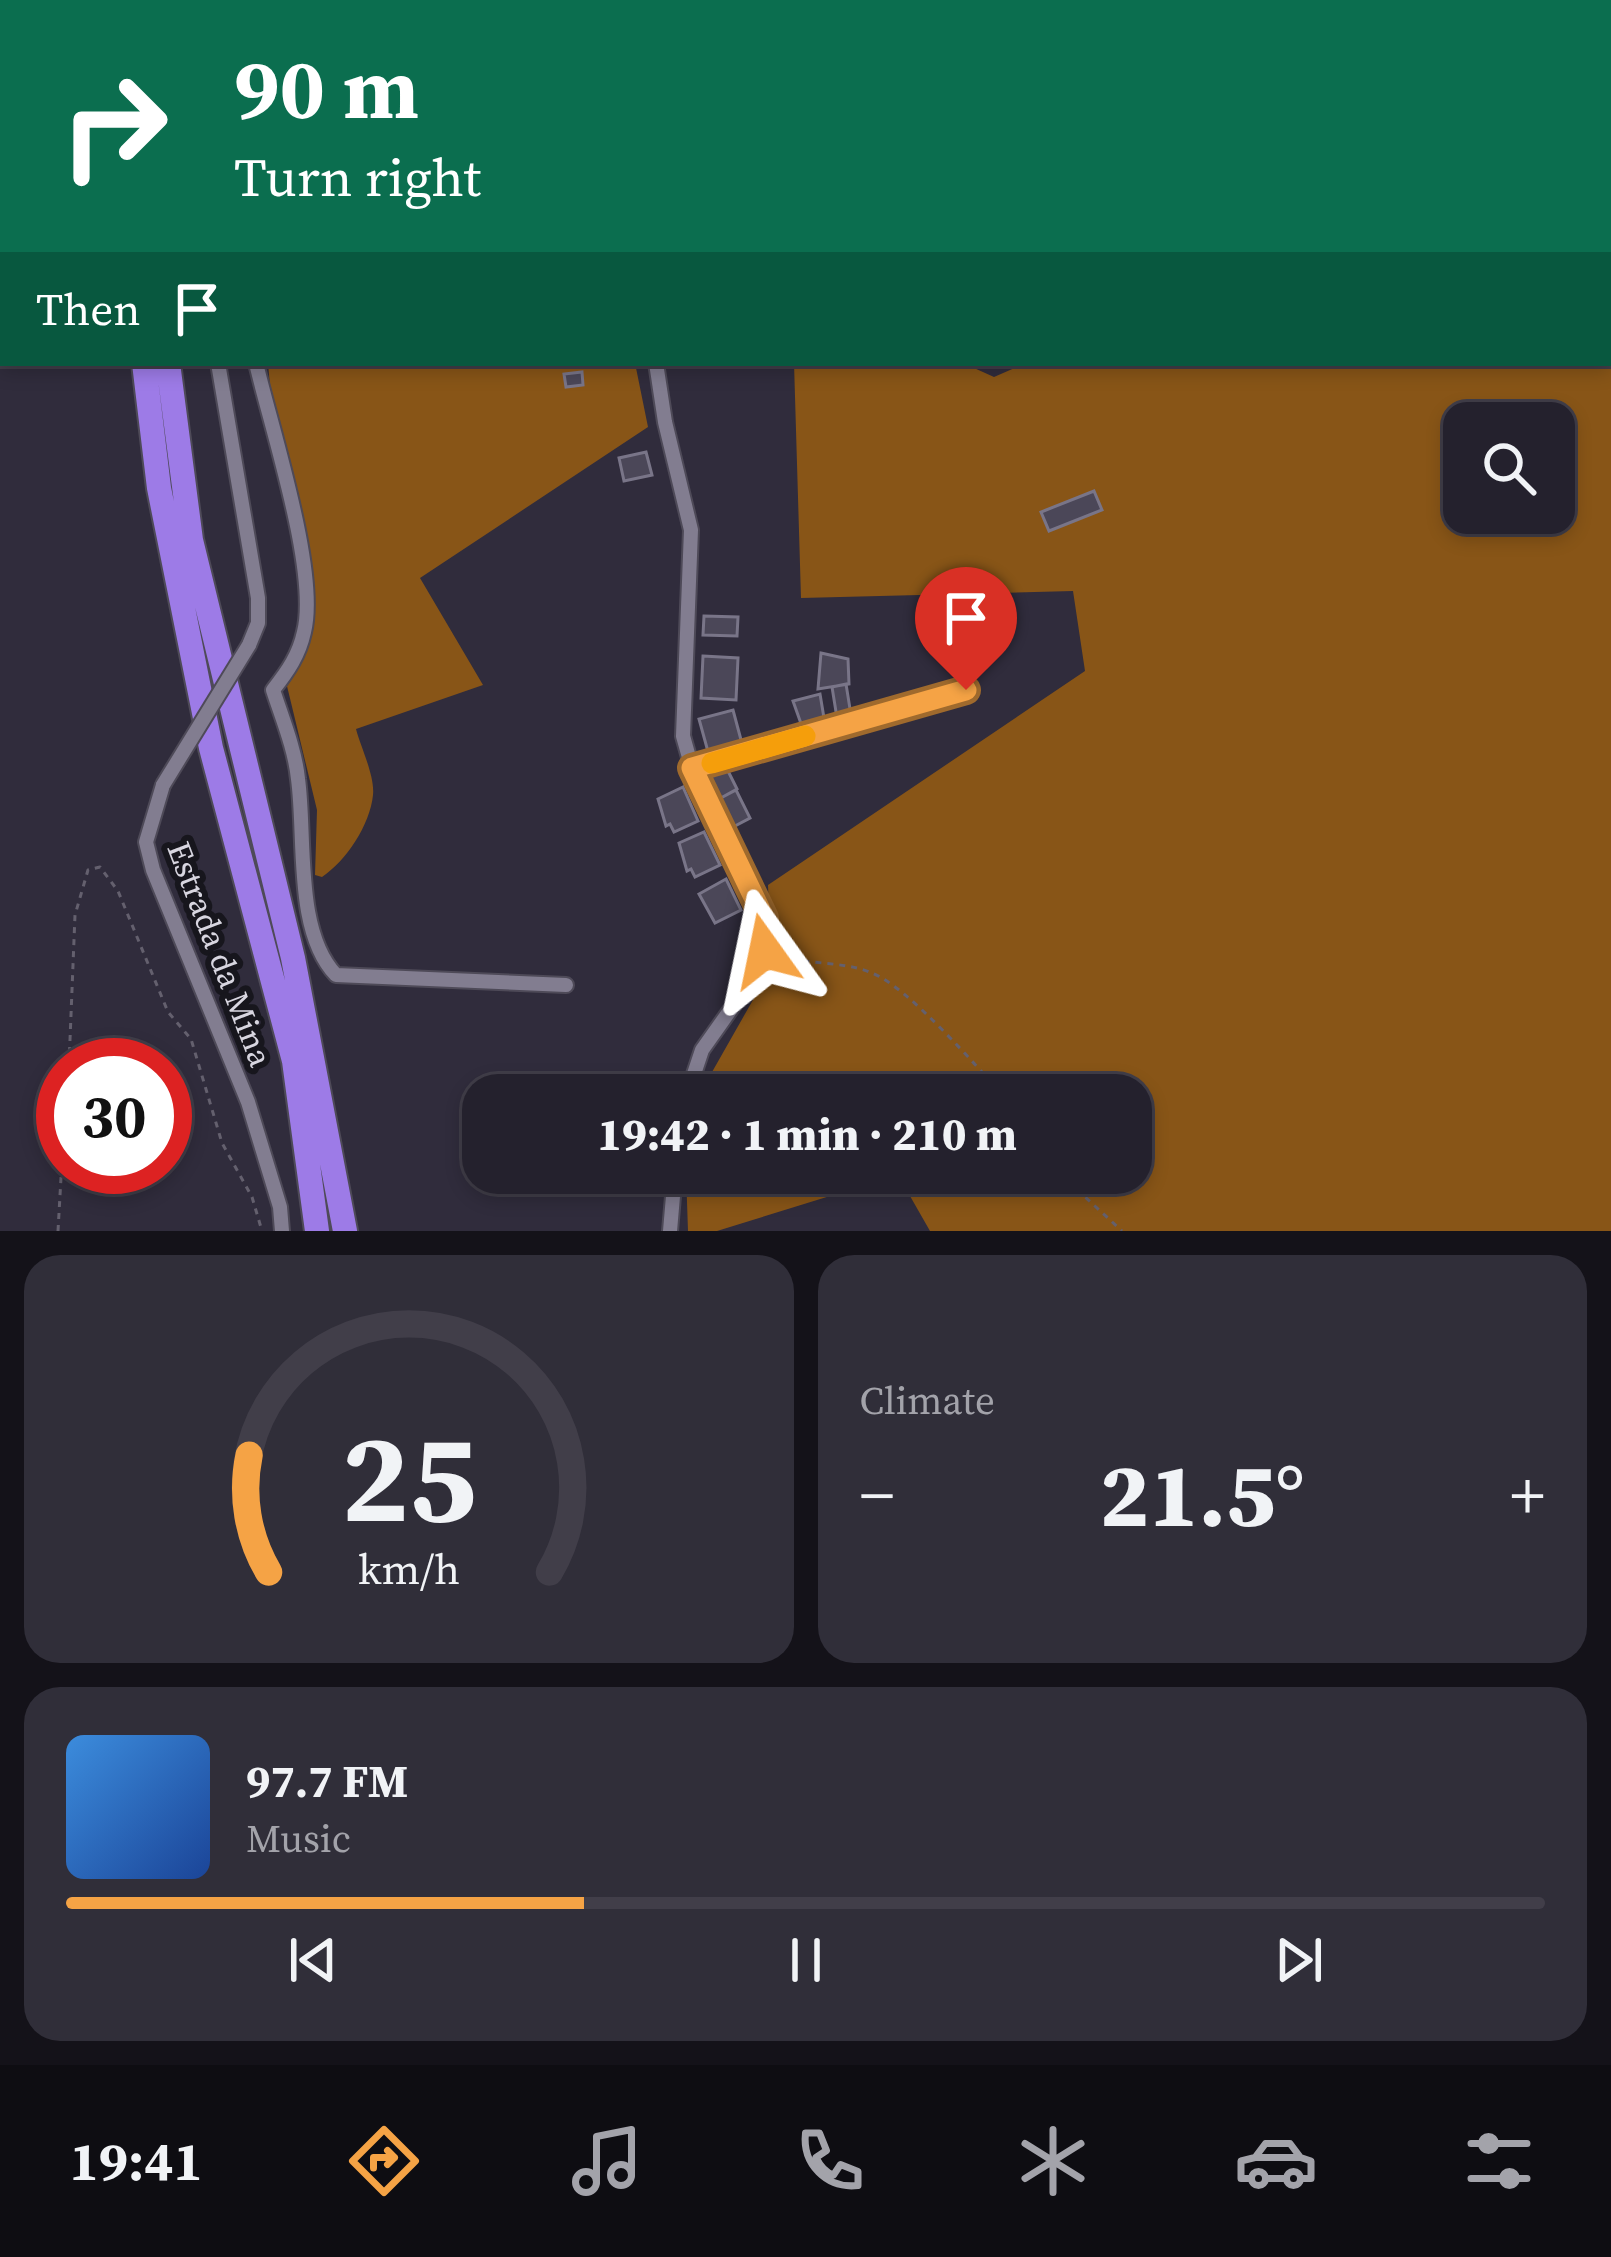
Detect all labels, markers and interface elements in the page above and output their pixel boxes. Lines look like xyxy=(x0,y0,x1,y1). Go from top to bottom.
text: 90 m xyxy=(234,31,419,146)
icon: right xyxy=(36,48,192,204)
text: Turn right xyxy=(234,140,481,214)
icon: arrive xyxy=(164,276,230,342)
text: Then xyxy=(36,278,140,340)
map controls xyxy=(1443,402,1575,534)
button: search xyxy=(1443,402,1575,534)
pin xyxy=(915,567,1017,690)
icon: arrive xyxy=(933,585,999,651)
street label: Estrada da Mina xyxy=(156,835,284,1073)
position arrow xyxy=(702,888,828,1014)
speed limit sign: 30 xyxy=(36,1038,192,1194)
text: 19:42 · 1 min · 210 m xyxy=(597,1103,1017,1165)
text: Climate xyxy=(860,1374,995,1427)
text: 25 xyxy=(341,1392,476,1563)
text: 21.5° xyxy=(1100,1433,1305,1556)
text: − xyxy=(860,1450,894,1540)
text: + xyxy=(1510,1450,1545,1540)
text: km/h xyxy=(358,1540,460,1598)
text: 97.7 FM xyxy=(246,1750,408,1812)
text: Music xyxy=(246,1812,351,1865)
icon: previous xyxy=(280,1927,346,1993)
icon: pause xyxy=(773,1927,839,1993)
icon: next xyxy=(1266,1927,1332,1993)
icon: directions xyxy=(342,2119,426,2203)
icon: music xyxy=(565,2119,649,2203)
icon: phone xyxy=(788,2119,872,2203)
icon: climate xyxy=(1011,2119,1095,2203)
icon: car xyxy=(1234,2119,1318,2203)
icon: filters xyxy=(1457,2119,1541,2203)
text: 19:41 xyxy=(70,2124,203,2198)

